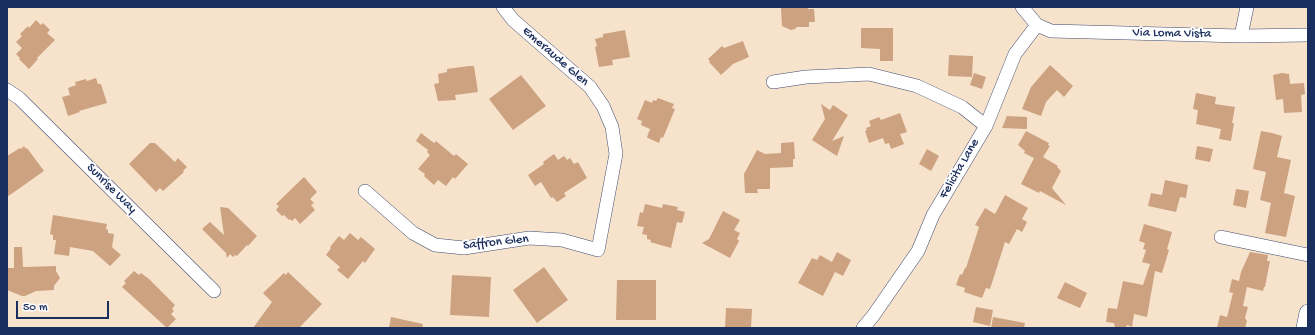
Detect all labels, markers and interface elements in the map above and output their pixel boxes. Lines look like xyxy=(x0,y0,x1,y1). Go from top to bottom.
street label: Emeraude Glen xyxy=(518,24,592,90)
street label: Via Loma Vista xyxy=(1133,26,1211,42)
street label: Felicita Lane xyxy=(937,136,983,202)
street label: Sunrise Way xyxy=(83,161,139,217)
street label: Saffron Glen xyxy=(462,232,530,254)
scale bar xyxy=(18,293,111,319)
text: 50 m xyxy=(23,301,48,315)

